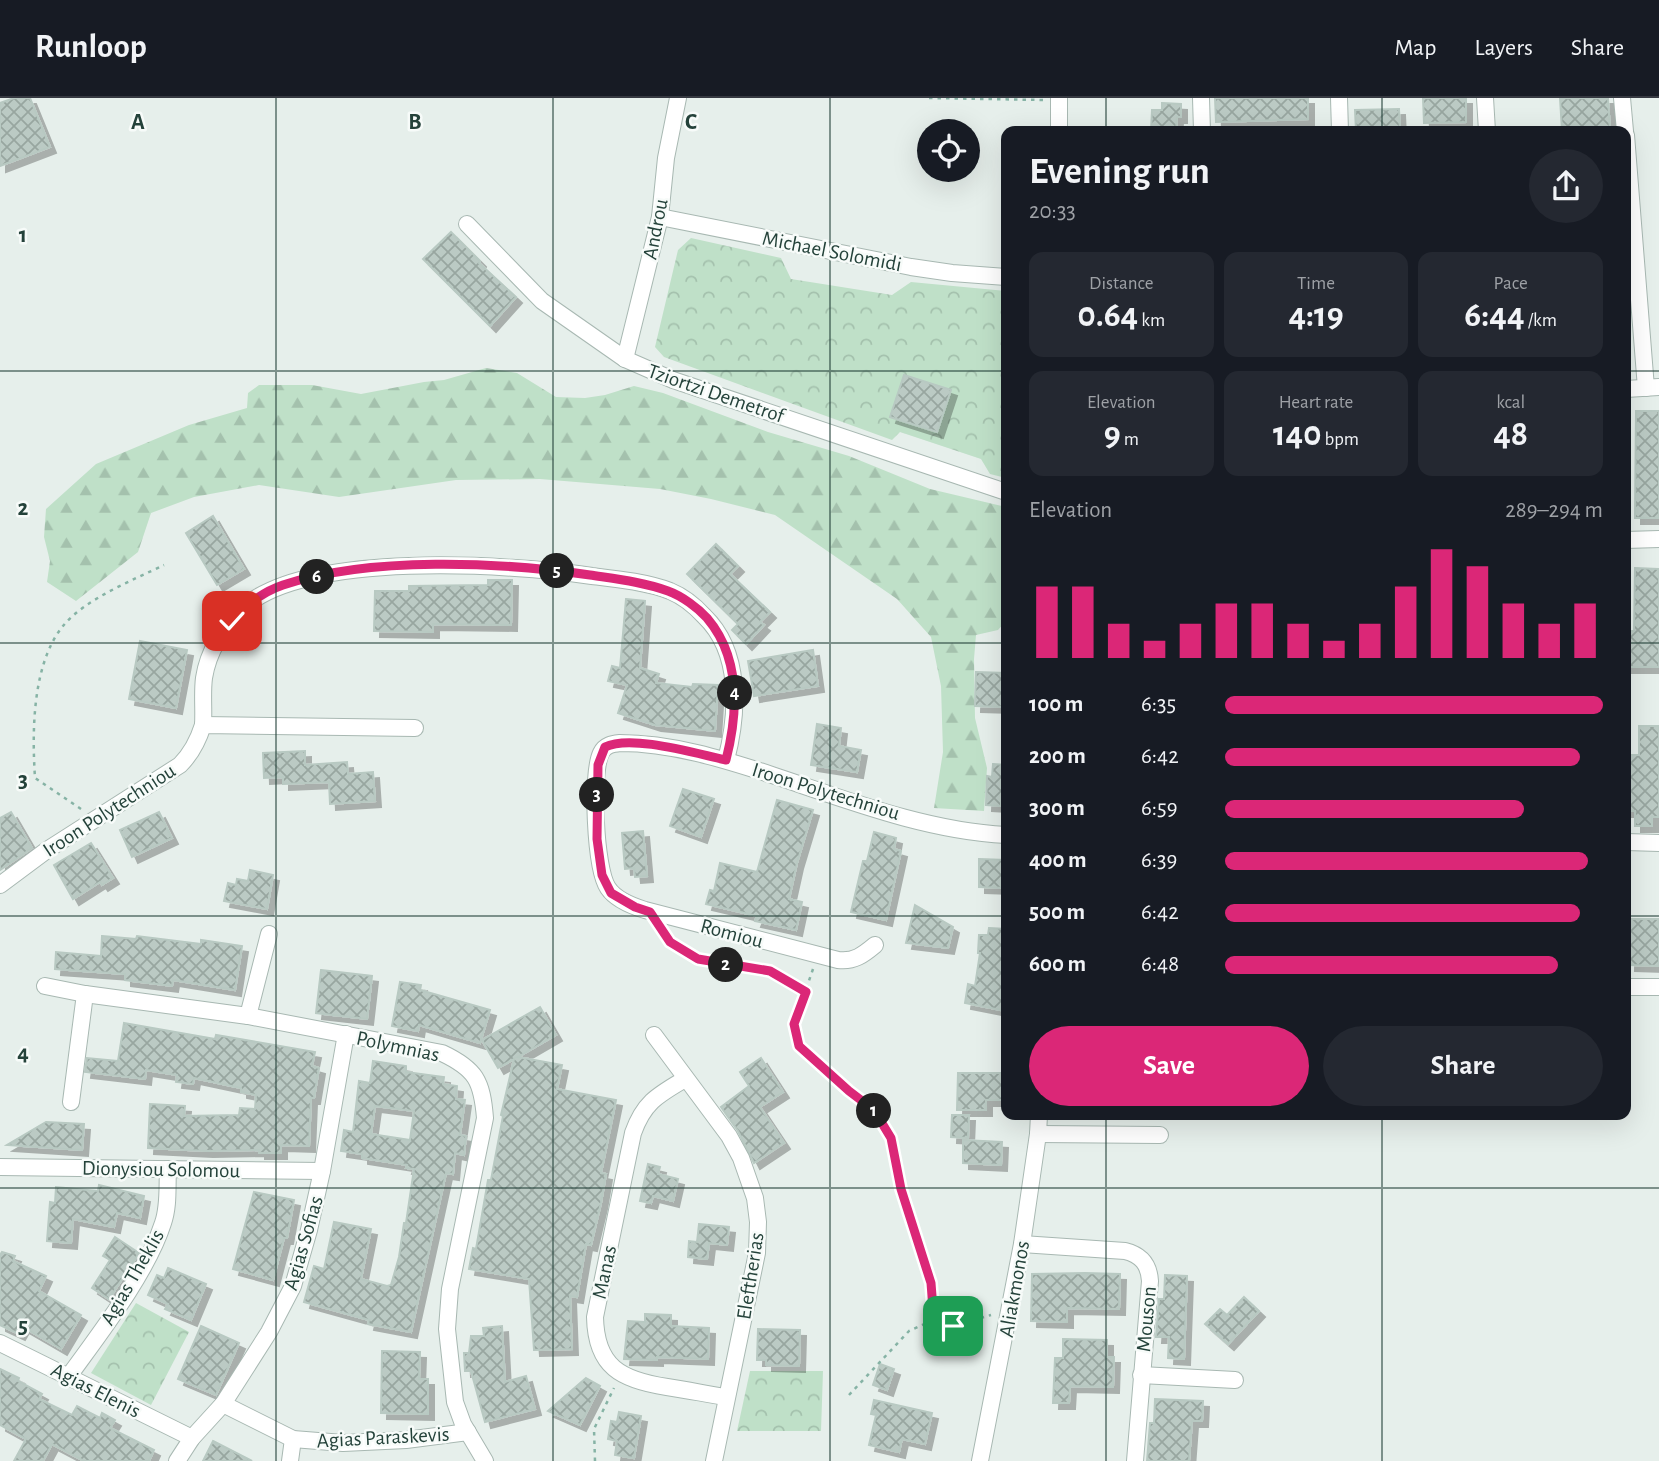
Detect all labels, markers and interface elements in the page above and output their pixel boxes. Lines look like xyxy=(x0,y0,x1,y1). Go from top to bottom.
text: Runloop xyxy=(35,31,147,64)
text: Map xyxy=(1394,36,1436,60)
text: Layers xyxy=(1474,36,1533,60)
text: Share xyxy=(1571,36,1624,60)
text: A xyxy=(131,111,145,134)
text: B xyxy=(408,111,422,134)
text: C xyxy=(685,111,697,134)
map controls xyxy=(917,119,980,182)
button: locate xyxy=(917,119,980,182)
button: share xyxy=(1529,149,1603,223)
text: Evening run xyxy=(1029,153,1210,191)
street label: Androu xyxy=(639,197,672,261)
text: 20:33 xyxy=(1029,200,1076,223)
text: 1 xyxy=(19,224,27,247)
street label: Michael Solomidi xyxy=(760,228,903,275)
text: Distance xyxy=(1089,274,1154,293)
text: Time xyxy=(1297,274,1335,293)
text: Pace xyxy=(1494,274,1528,293)
text: 0.64 xyxy=(1077,298,1138,333)
text: 4:19 xyxy=(1288,298,1344,333)
text: 6:44 xyxy=(1464,298,1525,333)
text: km xyxy=(1138,311,1165,330)
text: /km xyxy=(1525,311,1557,330)
street label: Tziortzi Demetrof xyxy=(645,360,788,427)
text: Elevation xyxy=(1087,393,1156,412)
text: Heart rate xyxy=(1279,393,1353,412)
text: kcal xyxy=(1496,393,1525,412)
text: 9 xyxy=(1104,417,1121,452)
text: 140 xyxy=(1273,417,1321,452)
text: 48 xyxy=(1493,417,1528,452)
text: m xyxy=(1121,430,1139,449)
text: bpm xyxy=(1321,430,1359,449)
text: 2 xyxy=(18,497,29,520)
text: Elevation xyxy=(1029,499,1112,522)
text: 289–294 m xyxy=(1505,499,1603,522)
pin: 5 xyxy=(540,554,574,588)
pin: 6 xyxy=(300,560,334,594)
text: 5 xyxy=(552,561,561,580)
text: 6 xyxy=(312,567,321,586)
pin xyxy=(202,591,262,651)
icon: check xyxy=(213,602,251,640)
pin: 4 xyxy=(718,676,752,710)
text: 4 xyxy=(730,683,739,702)
text: 100 m xyxy=(1029,693,1083,716)
text: 6:35 xyxy=(1141,693,1176,716)
text: 200 m xyxy=(1029,745,1086,768)
text: 6:42 xyxy=(1141,745,1179,768)
street label: Iroon Polytechniou xyxy=(750,759,902,824)
street label: Iroon Polytechniou xyxy=(39,760,179,861)
text: 3 xyxy=(18,769,28,792)
pin: 3 xyxy=(580,778,614,812)
text: 3 xyxy=(592,785,601,804)
text: 300 m xyxy=(1029,797,1085,820)
text: 6:59 xyxy=(1141,797,1178,820)
text: 400 m xyxy=(1029,849,1087,872)
text: 6:39 xyxy=(1141,849,1177,872)
text: 500 m xyxy=(1029,901,1085,924)
text: 6:42 xyxy=(1141,901,1179,924)
street label: Romiou xyxy=(698,915,766,952)
pin: 2 xyxy=(708,948,744,982)
text: 600 m xyxy=(1029,953,1086,976)
text: 6:48 xyxy=(1141,953,1179,976)
text: 2 xyxy=(721,955,730,974)
button: Save xyxy=(1029,1026,1309,1106)
button: Share xyxy=(1323,1026,1603,1106)
street label: Polymnias xyxy=(354,1027,441,1066)
text: 4 xyxy=(17,1042,29,1065)
pin: 1 xyxy=(856,1094,892,1128)
text: 1 xyxy=(870,1101,877,1120)
street label: Dionysiou Solomou xyxy=(82,1158,241,1181)
street label: Agias Sofias xyxy=(280,1194,327,1293)
street label: Agias Theklis xyxy=(97,1226,168,1329)
street label: Eleftherias xyxy=(733,1231,768,1321)
street label: Aliakmonos xyxy=(996,1239,1033,1339)
street label: Manas xyxy=(589,1243,620,1301)
street label: Mouson xyxy=(1133,1285,1160,1353)
pin xyxy=(923,1296,983,1356)
icon: arrive xyxy=(934,1307,972,1345)
text: 5 xyxy=(18,1315,28,1338)
street label: Agias Elenis xyxy=(48,1359,144,1422)
street label: Agias Paraskevis xyxy=(316,1424,450,1451)

